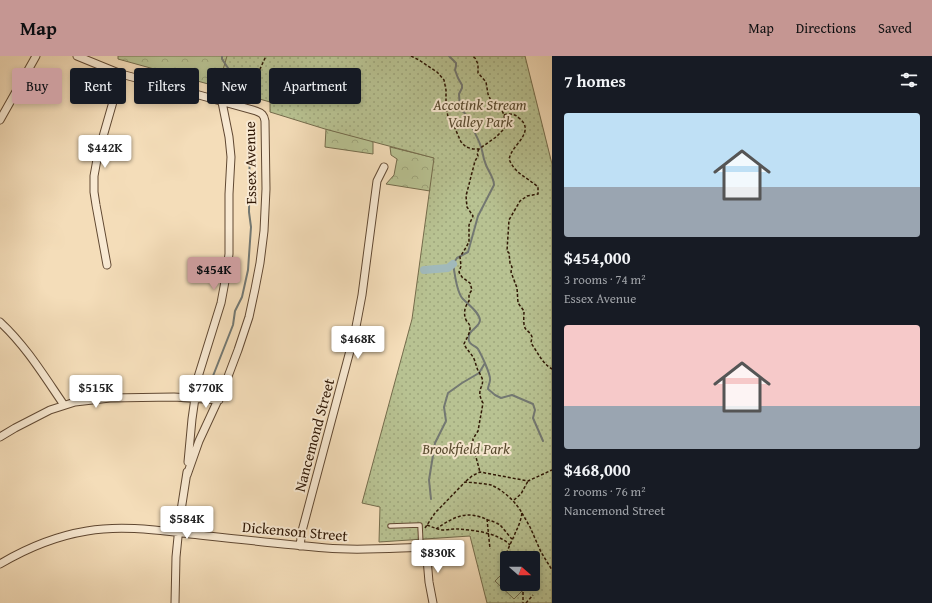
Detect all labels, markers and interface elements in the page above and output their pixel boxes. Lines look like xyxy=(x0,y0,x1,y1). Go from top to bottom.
text: Map xyxy=(20,14,57,42)
text: Map xyxy=(748,18,774,38)
text: Directions xyxy=(796,18,856,38)
text: Saved xyxy=(878,18,912,38)
chip: Buy xyxy=(12,68,62,104)
chip: Rent xyxy=(70,68,126,104)
chip: Filters xyxy=(134,68,199,104)
chip: New xyxy=(207,68,261,104)
chip: Apartment xyxy=(269,68,361,104)
text: 7 homes xyxy=(564,68,626,93)
icon: filters xyxy=(898,69,920,91)
park label: Accotink Stream Valley Park xyxy=(432,94,527,132)
street label: Essex Avenue xyxy=(239,121,261,205)
pin: $442K xyxy=(77,135,133,169)
text: $442K xyxy=(87,138,123,157)
icon: home xyxy=(706,139,778,211)
text: $454,000 xyxy=(564,245,630,270)
pin: $454K xyxy=(186,257,242,291)
text: $454K xyxy=(196,260,232,279)
text: 3 rooms · 74 m² xyxy=(564,270,646,289)
text: Essex Avenue xyxy=(564,289,636,308)
pin: $468K xyxy=(330,326,386,360)
text: $468K xyxy=(340,329,376,348)
icon: home xyxy=(706,351,778,423)
pin: $515K xyxy=(68,375,124,409)
pin: $770K xyxy=(178,375,234,409)
street label: Nancemond Street xyxy=(289,375,339,494)
text: $515K xyxy=(78,378,114,397)
text: $770K xyxy=(188,378,224,397)
park label: Brookfield Park xyxy=(421,438,510,459)
text: $468,000 xyxy=(564,457,630,482)
text: 2 rooms · 76 m² xyxy=(564,482,646,501)
text: Nancemond Street xyxy=(564,501,665,520)
pin: $584K xyxy=(159,506,215,540)
text: $584K xyxy=(169,509,205,528)
street label: Dickenson Street xyxy=(241,516,349,546)
pin: $830K xyxy=(410,540,466,574)
text: $830K xyxy=(420,543,456,562)
north arrow xyxy=(500,551,540,591)
map controls xyxy=(500,551,540,591)

